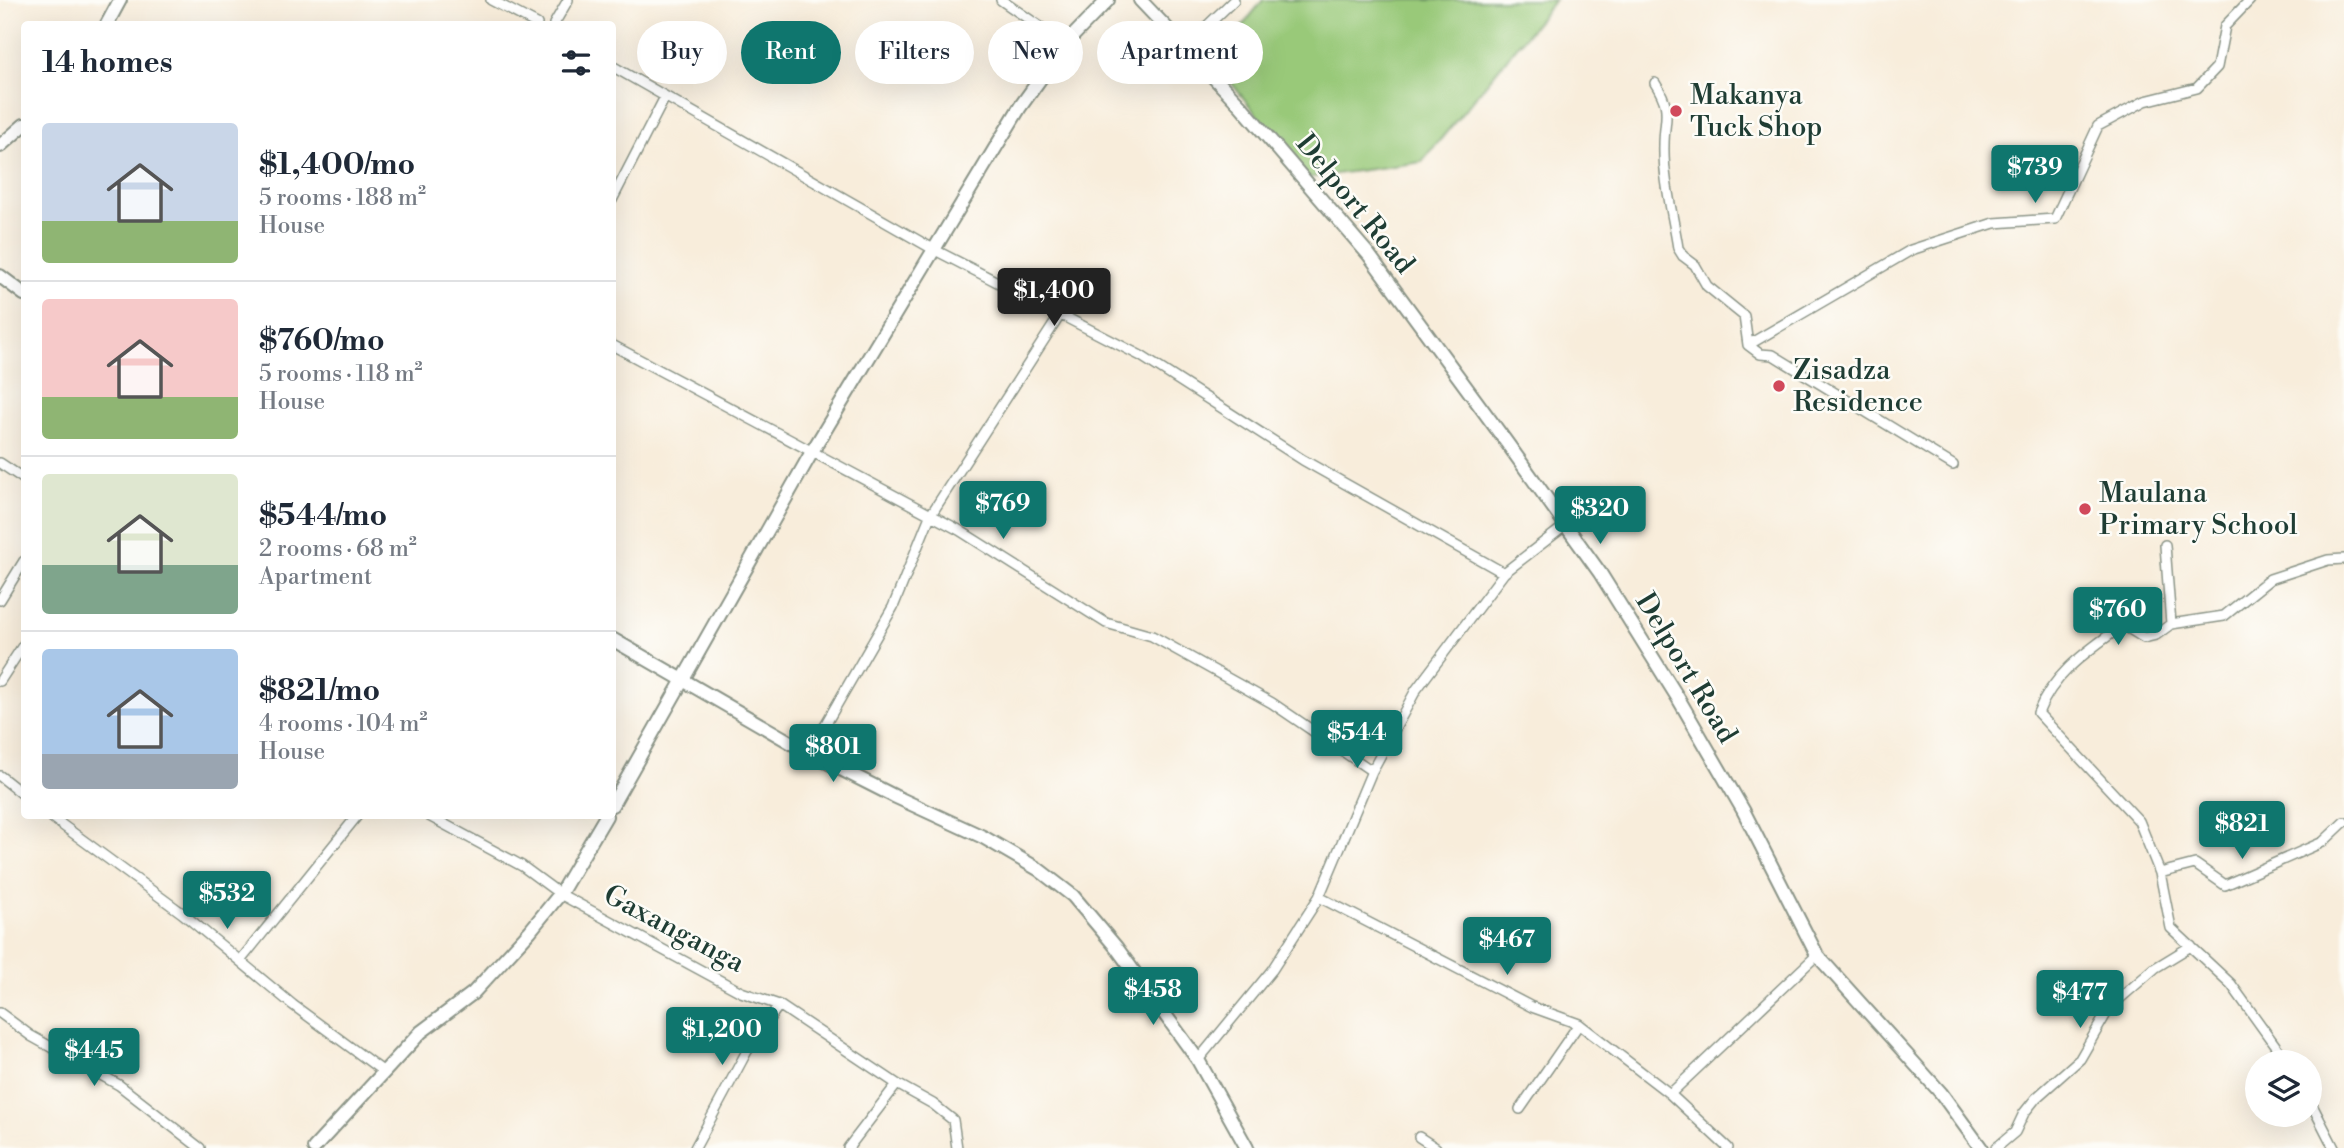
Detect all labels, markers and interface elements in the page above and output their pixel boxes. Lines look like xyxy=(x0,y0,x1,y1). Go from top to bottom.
chip: Buy xyxy=(637,21,727,84)
chip: Rent xyxy=(741,21,841,84)
chip: Filters xyxy=(855,21,974,84)
chip: New xyxy=(988,21,1083,84)
chip: Apartment xyxy=(1097,21,1263,84)
text: 14 homes xyxy=(42,44,173,82)
icon: filters xyxy=(557,44,595,82)
place label: Makanya Tuck Shop xyxy=(1690,78,1823,145)
marker: Makanya Tuck Shop xyxy=(1668,103,1684,119)
street label: Delport Road xyxy=(1288,127,1422,281)
text: $1,400/mo xyxy=(259,146,415,184)
pin: $739 xyxy=(1994,146,2076,205)
icon: home xyxy=(98,151,182,235)
text: $739 xyxy=(2007,154,2063,182)
text: 5 rooms · 188 m² xyxy=(259,184,426,212)
text: House xyxy=(259,212,325,240)
pin: $1,400 xyxy=(997,268,1111,328)
text: $1,400 xyxy=(1014,277,1094,305)
text: $760/mo xyxy=(259,322,385,360)
icon: home xyxy=(98,327,182,411)
place label: Zisadza Residence xyxy=(1793,353,1923,420)
text: 5 rooms · 118 m² xyxy=(259,360,423,388)
marker: Zisadza Residence xyxy=(1771,378,1787,394)
text: House xyxy=(259,388,325,416)
place label: Maulana Primary School xyxy=(2099,476,2298,543)
pin: $769 xyxy=(962,482,1044,541)
pin: $320 xyxy=(1559,486,1641,546)
text: $769 xyxy=(975,490,1031,518)
text: $320 xyxy=(1571,495,1629,523)
text: $544/mo xyxy=(259,497,387,535)
marker: Maulana Primary School xyxy=(2077,501,2093,517)
icon: home xyxy=(98,502,182,586)
text: 2 rooms · 68 m² xyxy=(259,535,417,563)
text: Apartment xyxy=(259,563,372,591)
street label: Delport Road xyxy=(1627,586,1745,750)
pin: $760 xyxy=(2077,588,2159,647)
text: $760 xyxy=(2089,596,2147,624)
text: $821/mo xyxy=(259,672,380,710)
icon: home xyxy=(98,677,182,761)
text: 4 rooms · 104 m² xyxy=(259,710,428,738)
pin: $544 xyxy=(1316,710,1398,770)
text: $544 xyxy=(1327,719,1387,747)
pin: $801 xyxy=(792,724,874,784)
text: $801 xyxy=(805,733,861,761)
text: House xyxy=(259,738,325,766)
pin: $821 xyxy=(2201,802,2283,861)
text: $821 xyxy=(2215,810,2269,838)
pin: $532 xyxy=(186,872,268,931)
street label: Gaxanganga xyxy=(598,877,751,981)
text: $532 xyxy=(199,880,255,908)
pin: $467 xyxy=(1466,918,1548,977)
text: $467 xyxy=(1479,926,1535,954)
pin: $458 xyxy=(1112,968,1194,1027)
pin: $477 xyxy=(2039,970,2121,1030)
text: $458 xyxy=(1124,976,1182,1004)
text: $477 xyxy=(2053,979,2107,1007)
pin: $1,200 xyxy=(665,1007,779,1067)
text: $1,200 xyxy=(682,1016,762,1044)
pin: $445 xyxy=(53,1028,135,1088)
text: $445 xyxy=(64,1037,124,1065)
map controls xyxy=(2245,1050,2322,1127)
button: layers xyxy=(2245,1050,2322,1127)

